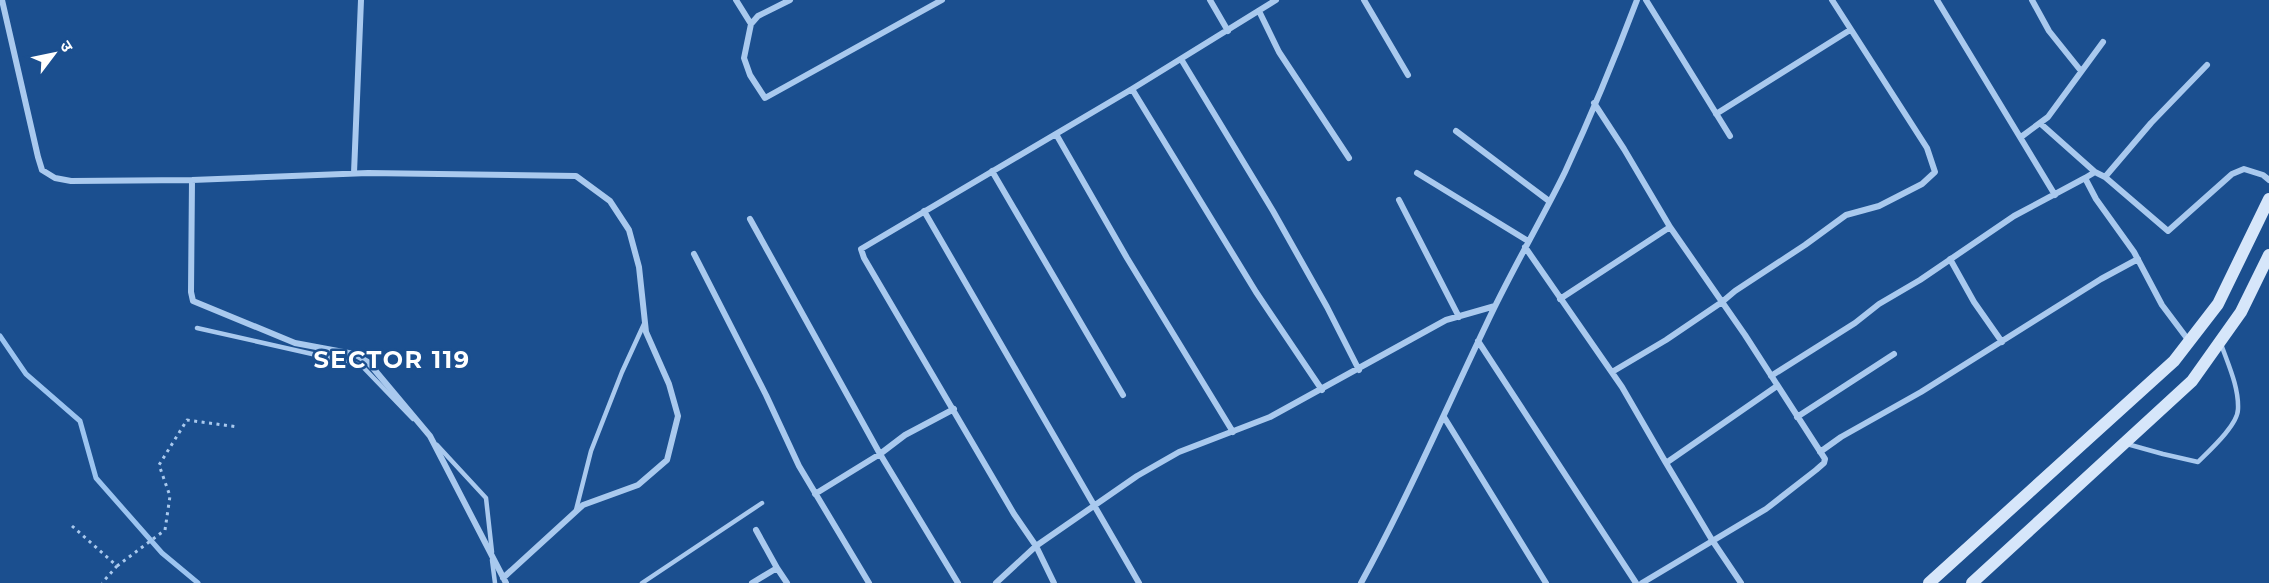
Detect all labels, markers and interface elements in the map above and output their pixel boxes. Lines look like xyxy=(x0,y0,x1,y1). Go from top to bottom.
north arrow xyxy=(24,24,84,84)
text: उ xyxy=(56,37,77,56)
district label: SECTOR 119 xyxy=(314,345,470,374)

